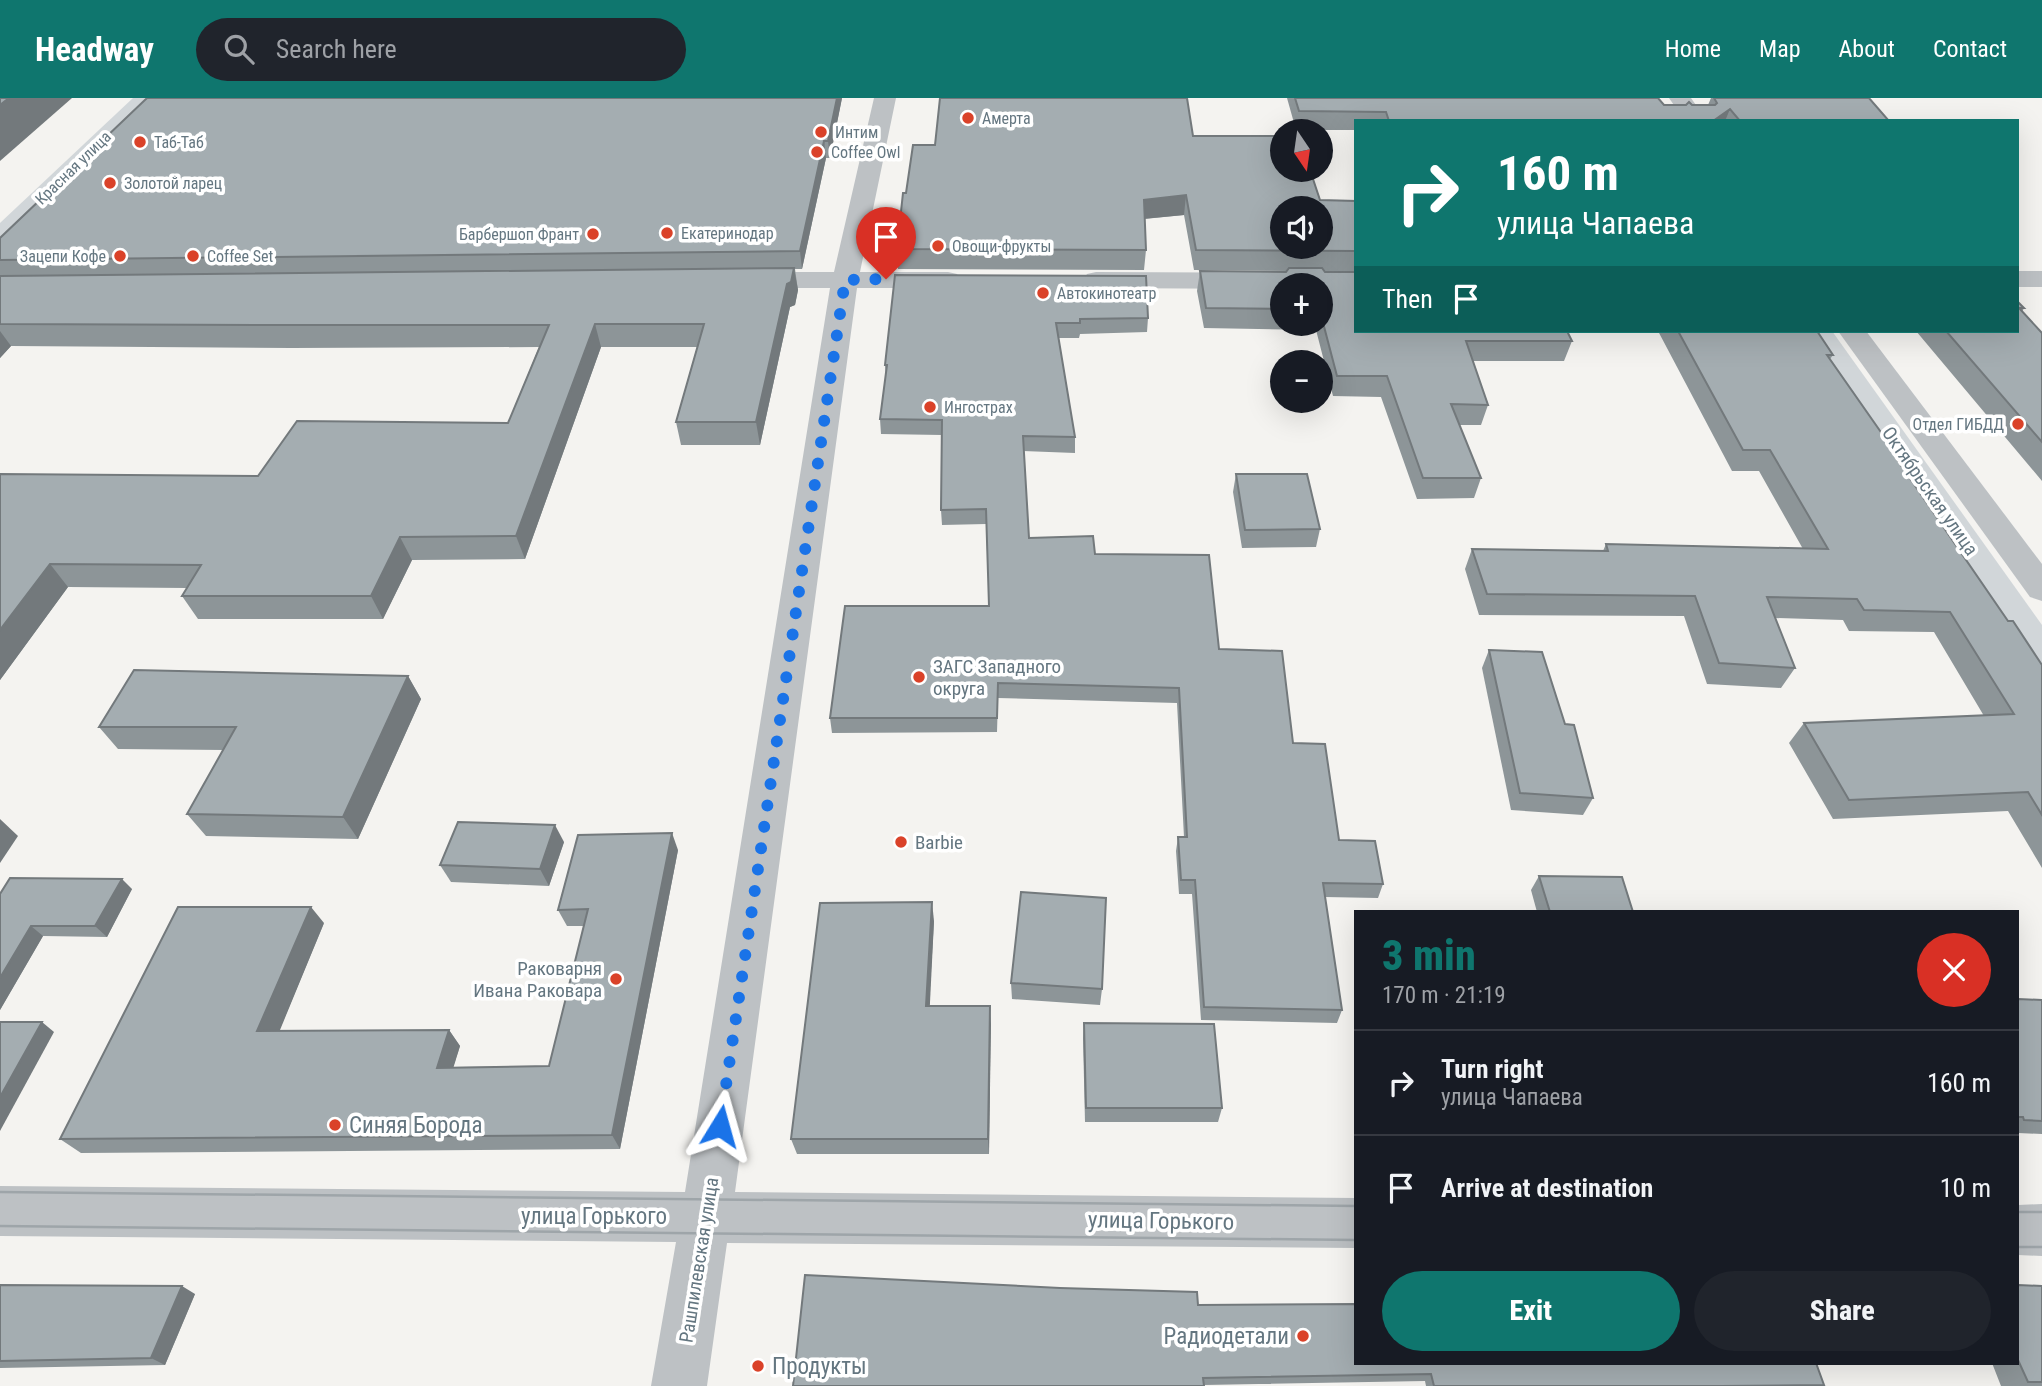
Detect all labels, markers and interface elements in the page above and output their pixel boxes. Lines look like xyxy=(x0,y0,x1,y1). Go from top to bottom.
search box xyxy=(196,18,686,81)
text: Headway xyxy=(35,30,154,69)
icon: search xyxy=(220,30,258,68)
text: Search here xyxy=(276,34,397,64)
text: Home xyxy=(1665,35,1721,63)
text: Map xyxy=(1759,35,1801,63)
text: About xyxy=(1839,35,1895,63)
text: Contact xyxy=(1933,35,2007,63)
place label: Амерта xyxy=(982,109,1031,128)
marker: Амерта xyxy=(960,110,976,126)
north arrow xyxy=(1270,119,1334,182)
map controls xyxy=(1270,119,1333,413)
place label: Интим xyxy=(835,123,878,142)
marker: Интим xyxy=(813,124,829,140)
street label: Красная улица xyxy=(31,127,115,209)
place label: Таб-Таб xyxy=(154,133,204,152)
marker: Таб-Таб xyxy=(132,134,148,150)
place label: Coffee Owl xyxy=(831,143,900,162)
marker: Coffee Owl xyxy=(809,144,825,160)
text: 160 m xyxy=(1497,145,1619,202)
icon: right xyxy=(1382,147,1473,238)
place label: Золотой ларец xyxy=(124,174,222,193)
marker: Золотой ларец xyxy=(102,175,118,191)
button: sound xyxy=(1270,196,1333,259)
text: улица Чапаева xyxy=(1497,204,1694,242)
pin xyxy=(856,207,916,279)
icon: arrive xyxy=(867,218,905,256)
place label: Екатеринодар xyxy=(681,224,774,243)
place label: Барбершоп Франт xyxy=(459,225,579,244)
marker: Екатеринодар xyxy=(659,225,675,241)
marker: Барбершоп Франт xyxy=(585,226,601,242)
place label: Овощи-фрукты xyxy=(952,237,1051,256)
marker: Овощи-фрукты xyxy=(930,238,946,254)
place label: Зацепи Кофе xyxy=(20,247,106,266)
place label: Coffee Set xyxy=(207,247,274,266)
marker: Зацепи Кофе xyxy=(112,248,128,264)
marker: Coffee Set xyxy=(185,248,201,264)
button: + xyxy=(1270,273,1333,336)
icon: arrive xyxy=(1447,280,1485,318)
place label: Автокинотеатр xyxy=(1057,284,1157,303)
text: Then xyxy=(1382,284,1433,314)
marker: Автокинотеатр xyxy=(1035,285,1051,301)
button: − xyxy=(1270,350,1333,413)
place label: Ингострах xyxy=(944,398,1013,417)
marker: Ингострах xyxy=(922,399,938,415)
place label: Отдел ГИБДД xyxy=(1913,415,2004,434)
marker: Отдел ГИБДД xyxy=(2010,416,2026,432)
street label: Октябрьская улица xyxy=(1877,422,1983,560)
place label: ЗАГС Западного округа xyxy=(933,655,1061,700)
marker: ЗАГС Западного округа xyxy=(911,669,927,685)
place label: Barbie xyxy=(915,831,963,854)
marker: Barbie xyxy=(893,834,909,850)
text: 3 min xyxy=(1382,931,1476,980)
button: close xyxy=(1917,933,1991,1007)
place label: Раковарня Ивана Раковара xyxy=(473,957,602,1002)
marker: Раковарня Ивана Раковара xyxy=(608,971,624,987)
text: 170 m · 21:19 xyxy=(1382,982,1506,1009)
text: Turn right xyxy=(1441,1054,1543,1084)
icon: right xyxy=(1382,1064,1420,1102)
text: 160 m xyxy=(1927,1068,1991,1098)
text: улица Чапаева xyxy=(1441,1084,1583,1111)
position arrow xyxy=(683,1089,757,1163)
place label: Синяя Борода xyxy=(349,1112,483,1139)
marker: Синяя Борода xyxy=(327,1117,343,1133)
icon: arrive xyxy=(1382,1169,1420,1207)
text: Arrive at destination xyxy=(1441,1173,1653,1203)
text: 10 m xyxy=(1940,1173,1991,1203)
street label: Рашпилевская улица xyxy=(675,1176,723,1344)
street label: улица Горького xyxy=(521,1203,667,1230)
street label: улица Горького xyxy=(1088,1206,1234,1236)
button: Exit xyxy=(1382,1271,1680,1351)
button: Share xyxy=(1694,1271,1991,1351)
place label: Радиодетали xyxy=(1164,1323,1289,1350)
marker: Радиодетали xyxy=(1295,1328,1311,1344)
place label: Продукты xyxy=(772,1353,867,1380)
marker: Продукты xyxy=(750,1358,766,1374)

